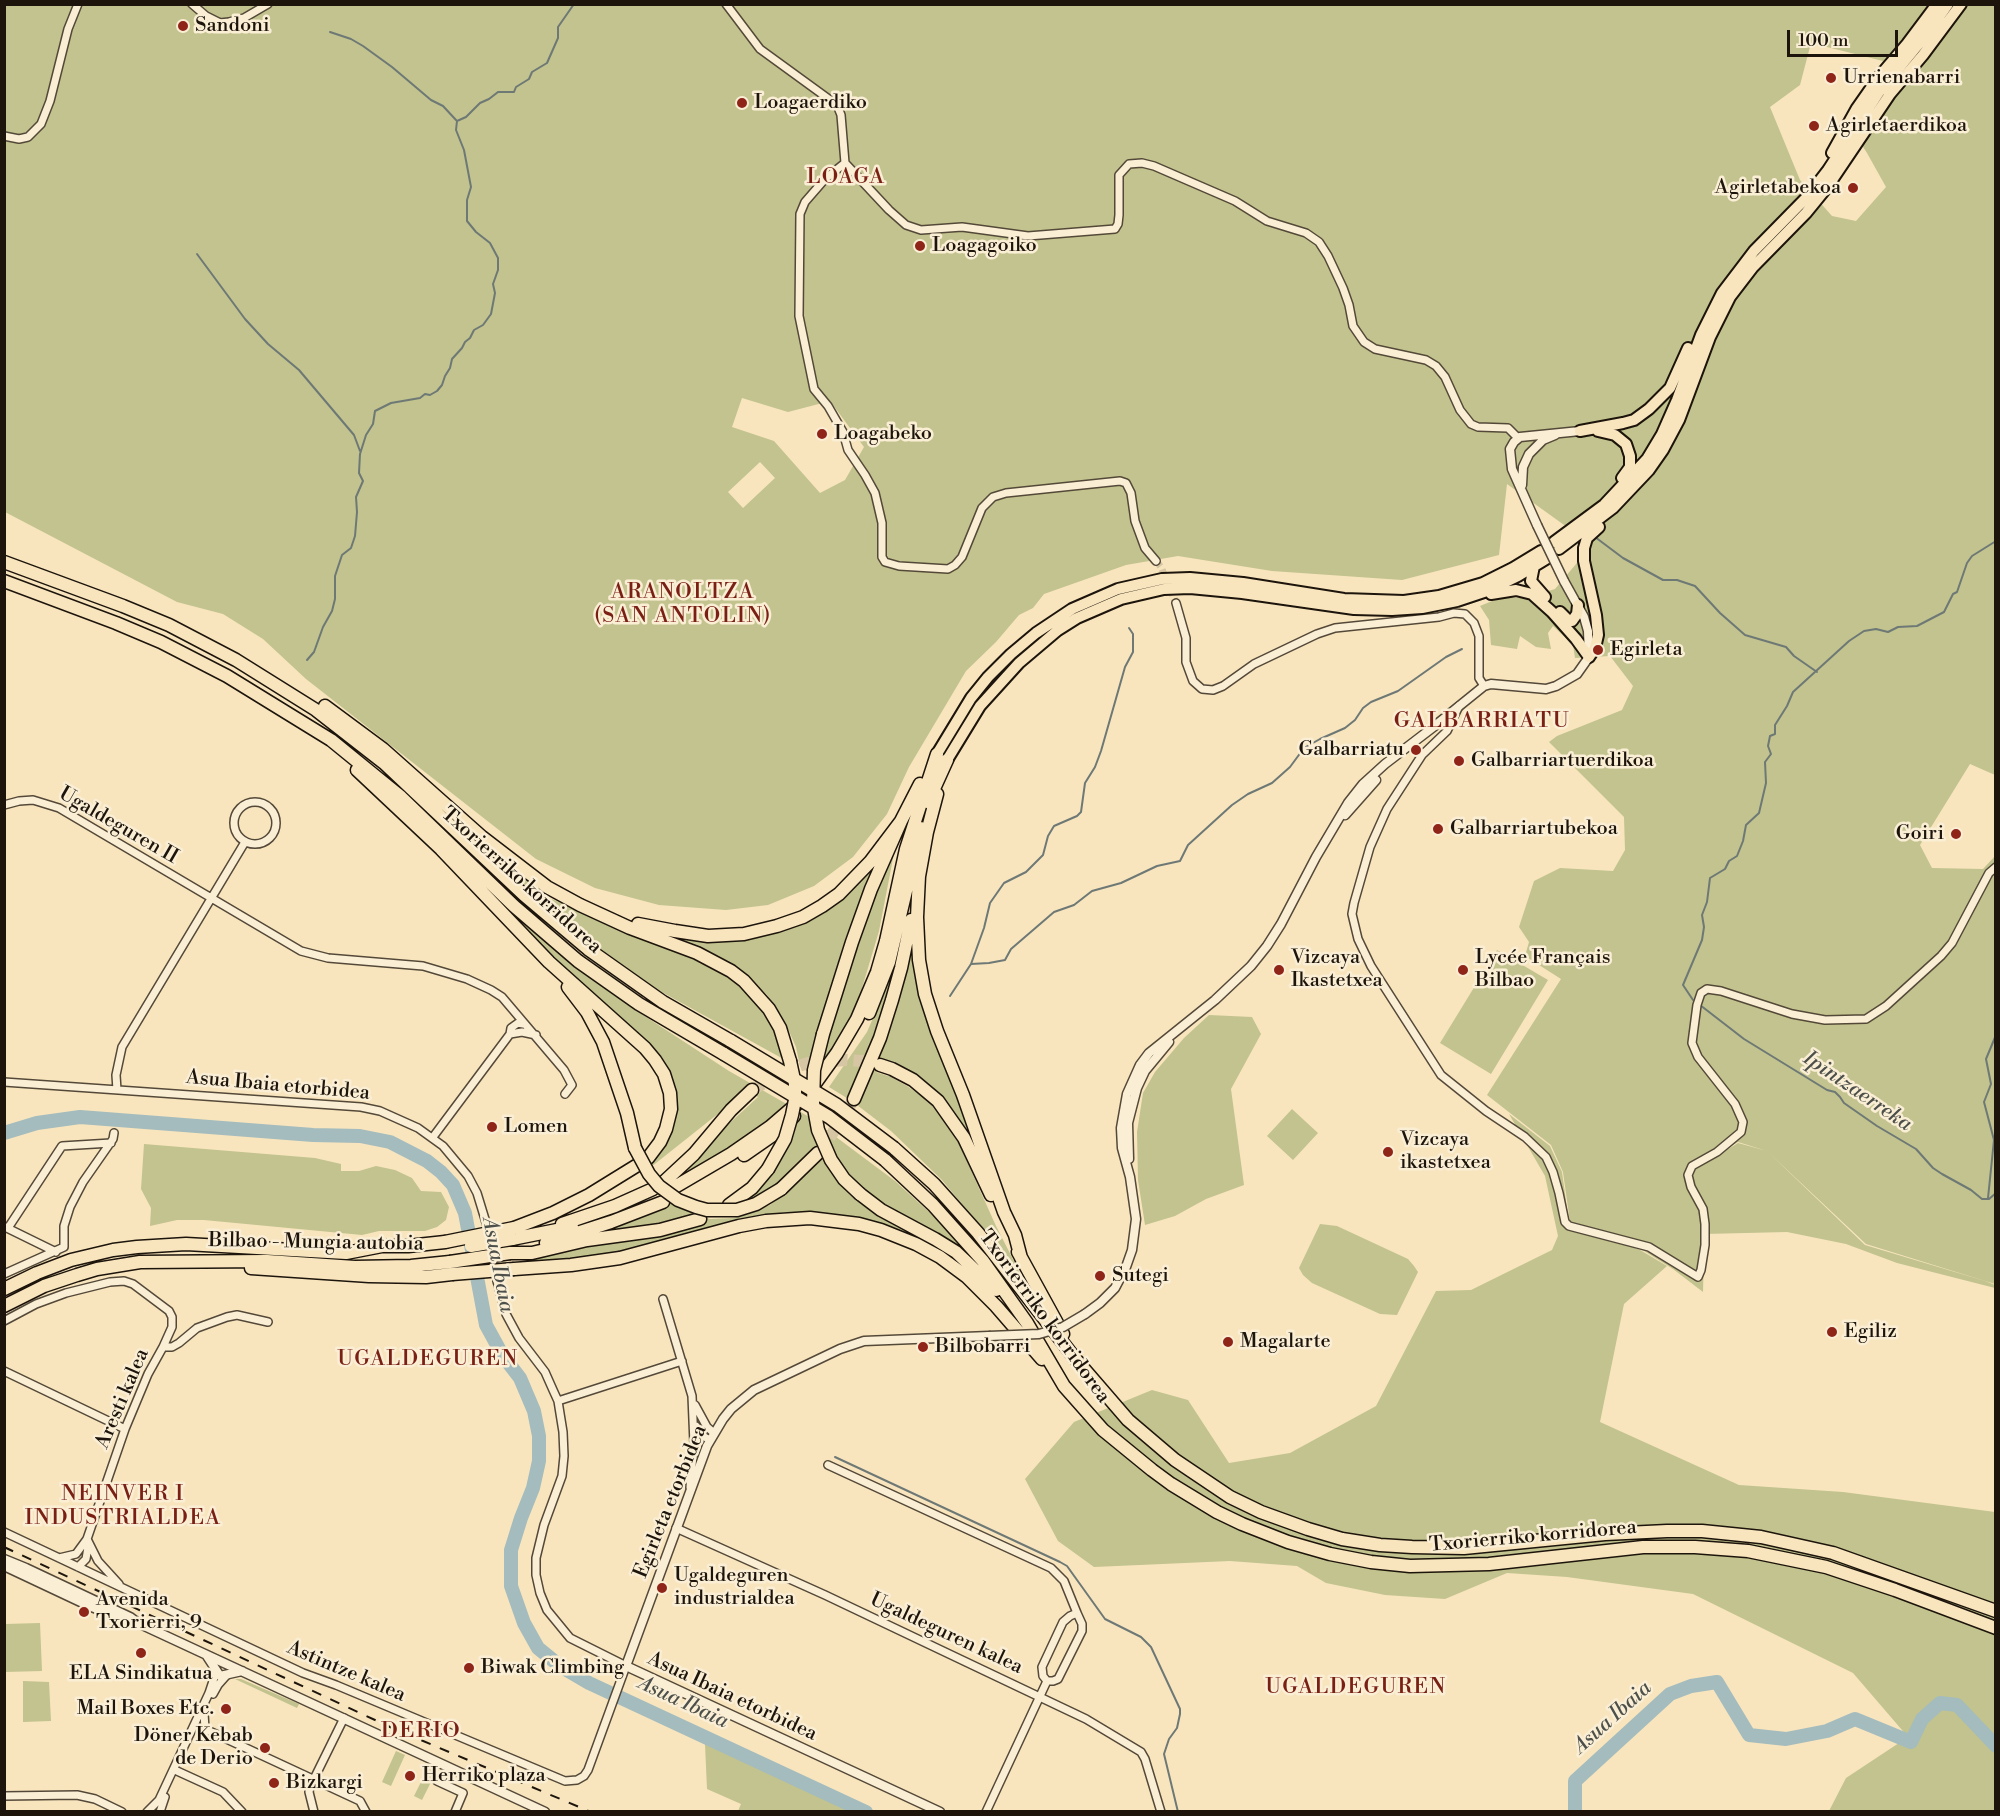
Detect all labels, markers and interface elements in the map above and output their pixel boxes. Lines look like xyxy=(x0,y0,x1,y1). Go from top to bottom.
place label: Sandoni xyxy=(195,14,270,38)
scale bar xyxy=(1790,18,1901,56)
marker: Sandoni xyxy=(176,19,190,33)
text: 100 m xyxy=(1798,29,1849,52)
place label: Urrienabarri xyxy=(1843,66,1960,90)
marker: Urrienabarri xyxy=(1824,71,1838,85)
place label: Loagaerdiko xyxy=(754,91,867,115)
marker: Loagaerdiko xyxy=(735,96,749,110)
place label: Agirletaerdikoa xyxy=(1826,114,1967,138)
marker: Agirletaerdikoa xyxy=(1807,119,1821,133)
district label: LOAGA xyxy=(807,165,885,191)
place label: Agirletabekoa xyxy=(1715,176,1841,200)
marker: Agirletabekoa xyxy=(1846,181,1860,195)
place label: Loagagoiko xyxy=(932,234,1037,258)
marker: Loagagoiko xyxy=(913,239,927,253)
place label: Loagabeko xyxy=(834,422,932,446)
marker: Loagabeko xyxy=(815,427,829,441)
district label: ARANOLTZA (SAN ANTOLIN) xyxy=(594,580,772,630)
place label: Egirleta xyxy=(1610,638,1683,662)
marker: Egirleta xyxy=(1591,643,1605,657)
district label: GALBARRIATU xyxy=(1394,709,1570,735)
place label: Galbarriatu xyxy=(1298,738,1404,762)
marker: Galbarriatu xyxy=(1409,743,1423,757)
place label: Galbarriartuerdikoa xyxy=(1471,749,1654,773)
marker: Galbarriartuerdikoa xyxy=(1452,754,1466,768)
street label: Ugaldeguren II xyxy=(54,782,182,870)
street label: Txorierriko korridorea xyxy=(436,803,606,959)
place label: Galbarriartubekoa xyxy=(1450,817,1618,841)
marker: Galbarriartubekoa xyxy=(1431,822,1445,836)
place label: Goiri xyxy=(1896,822,1944,846)
marker: Goiri xyxy=(1949,827,1963,841)
place label: Vizcaya Ikastetxea xyxy=(1291,946,1383,993)
place label: Lycée Français Bilbao xyxy=(1475,946,1611,993)
marker: Vizcaya Ikastetxea xyxy=(1272,963,1286,977)
marker: Lycée Français Bilbao xyxy=(1456,963,1470,977)
water label: Ipintzaerreka xyxy=(1798,1046,1916,1138)
street label: Asua Ibaia etorbidea xyxy=(185,1066,371,1106)
place label: Lomen xyxy=(504,1115,568,1139)
marker: Lomen xyxy=(485,1120,499,1134)
place label: Vizcaya ikastetxea xyxy=(1400,1128,1491,1175)
marker: Vizcaya ikastetxea xyxy=(1381,1145,1395,1159)
water label: Asua Ibaia xyxy=(475,1215,519,1315)
street label: Txorierriko korridorea xyxy=(973,1226,1115,1408)
street label: Bilbao - Mungia autobia xyxy=(208,1229,424,1257)
place label: Sutegi xyxy=(1112,1264,1169,1288)
marker: Sutegi xyxy=(1093,1269,1107,1283)
place label: Egiliz xyxy=(1844,1320,1897,1344)
marker: Egiliz xyxy=(1825,1325,1839,1339)
place label: Magalarte xyxy=(1240,1330,1331,1354)
place label: Bilbobarri xyxy=(935,1335,1030,1359)
marker: Magalarte xyxy=(1221,1335,1235,1349)
marker: Bilbobarri xyxy=(916,1340,930,1354)
street label: Aresti kalea xyxy=(91,1345,155,1453)
district label: UGALDEGUREN xyxy=(337,1347,519,1373)
street label: Egirleta etorbidea xyxy=(629,1422,713,1582)
district label: NEINVER I INDUSTRIALDEA xyxy=(25,1482,221,1532)
street label: Txorierriko korridorea xyxy=(1428,1516,1638,1558)
place label: Ugaldeguren industrialdea xyxy=(674,1564,795,1611)
marker: Ugaldeguren industrialdea xyxy=(655,1581,669,1595)
place label: Avenida Txorierri, 9 xyxy=(96,1588,202,1635)
street label: Ugaldeguren kalea xyxy=(866,1588,1026,1680)
marker: Avenida Txorierri, 9 xyxy=(77,1605,91,1619)
street label: Astintze kalea xyxy=(283,1636,409,1708)
marker: ELA Sindikatua xyxy=(134,1646,148,1660)
street label: Asua Ibaia etorbidea xyxy=(643,1647,821,1747)
place label: Biwak Climbing xyxy=(481,1656,624,1680)
marker: Biwak Climbing xyxy=(462,1661,476,1675)
place label: ELA Sindikatua xyxy=(69,1662,213,1686)
water label: Asua Ibaia xyxy=(634,1671,732,1735)
district label: UGALDEGUREN xyxy=(1265,1675,1447,1701)
water label: Asua Ibaia xyxy=(1569,1676,1657,1760)
place label: Mail Boxes Etc. xyxy=(77,1697,214,1721)
marker: Mail Boxes Etc. xyxy=(219,1702,233,1716)
district label: DERIO xyxy=(381,1719,461,1745)
place label: Döner Kebab de Derio xyxy=(134,1724,253,1771)
marker: Döner Kebab de Derio xyxy=(258,1741,272,1755)
place label: Herriko plaza xyxy=(422,1764,546,1788)
marker: Herriko plaza xyxy=(403,1769,417,1783)
place label: Bizkargi xyxy=(286,1771,363,1795)
marker: Bizkargi xyxy=(267,1776,281,1790)

